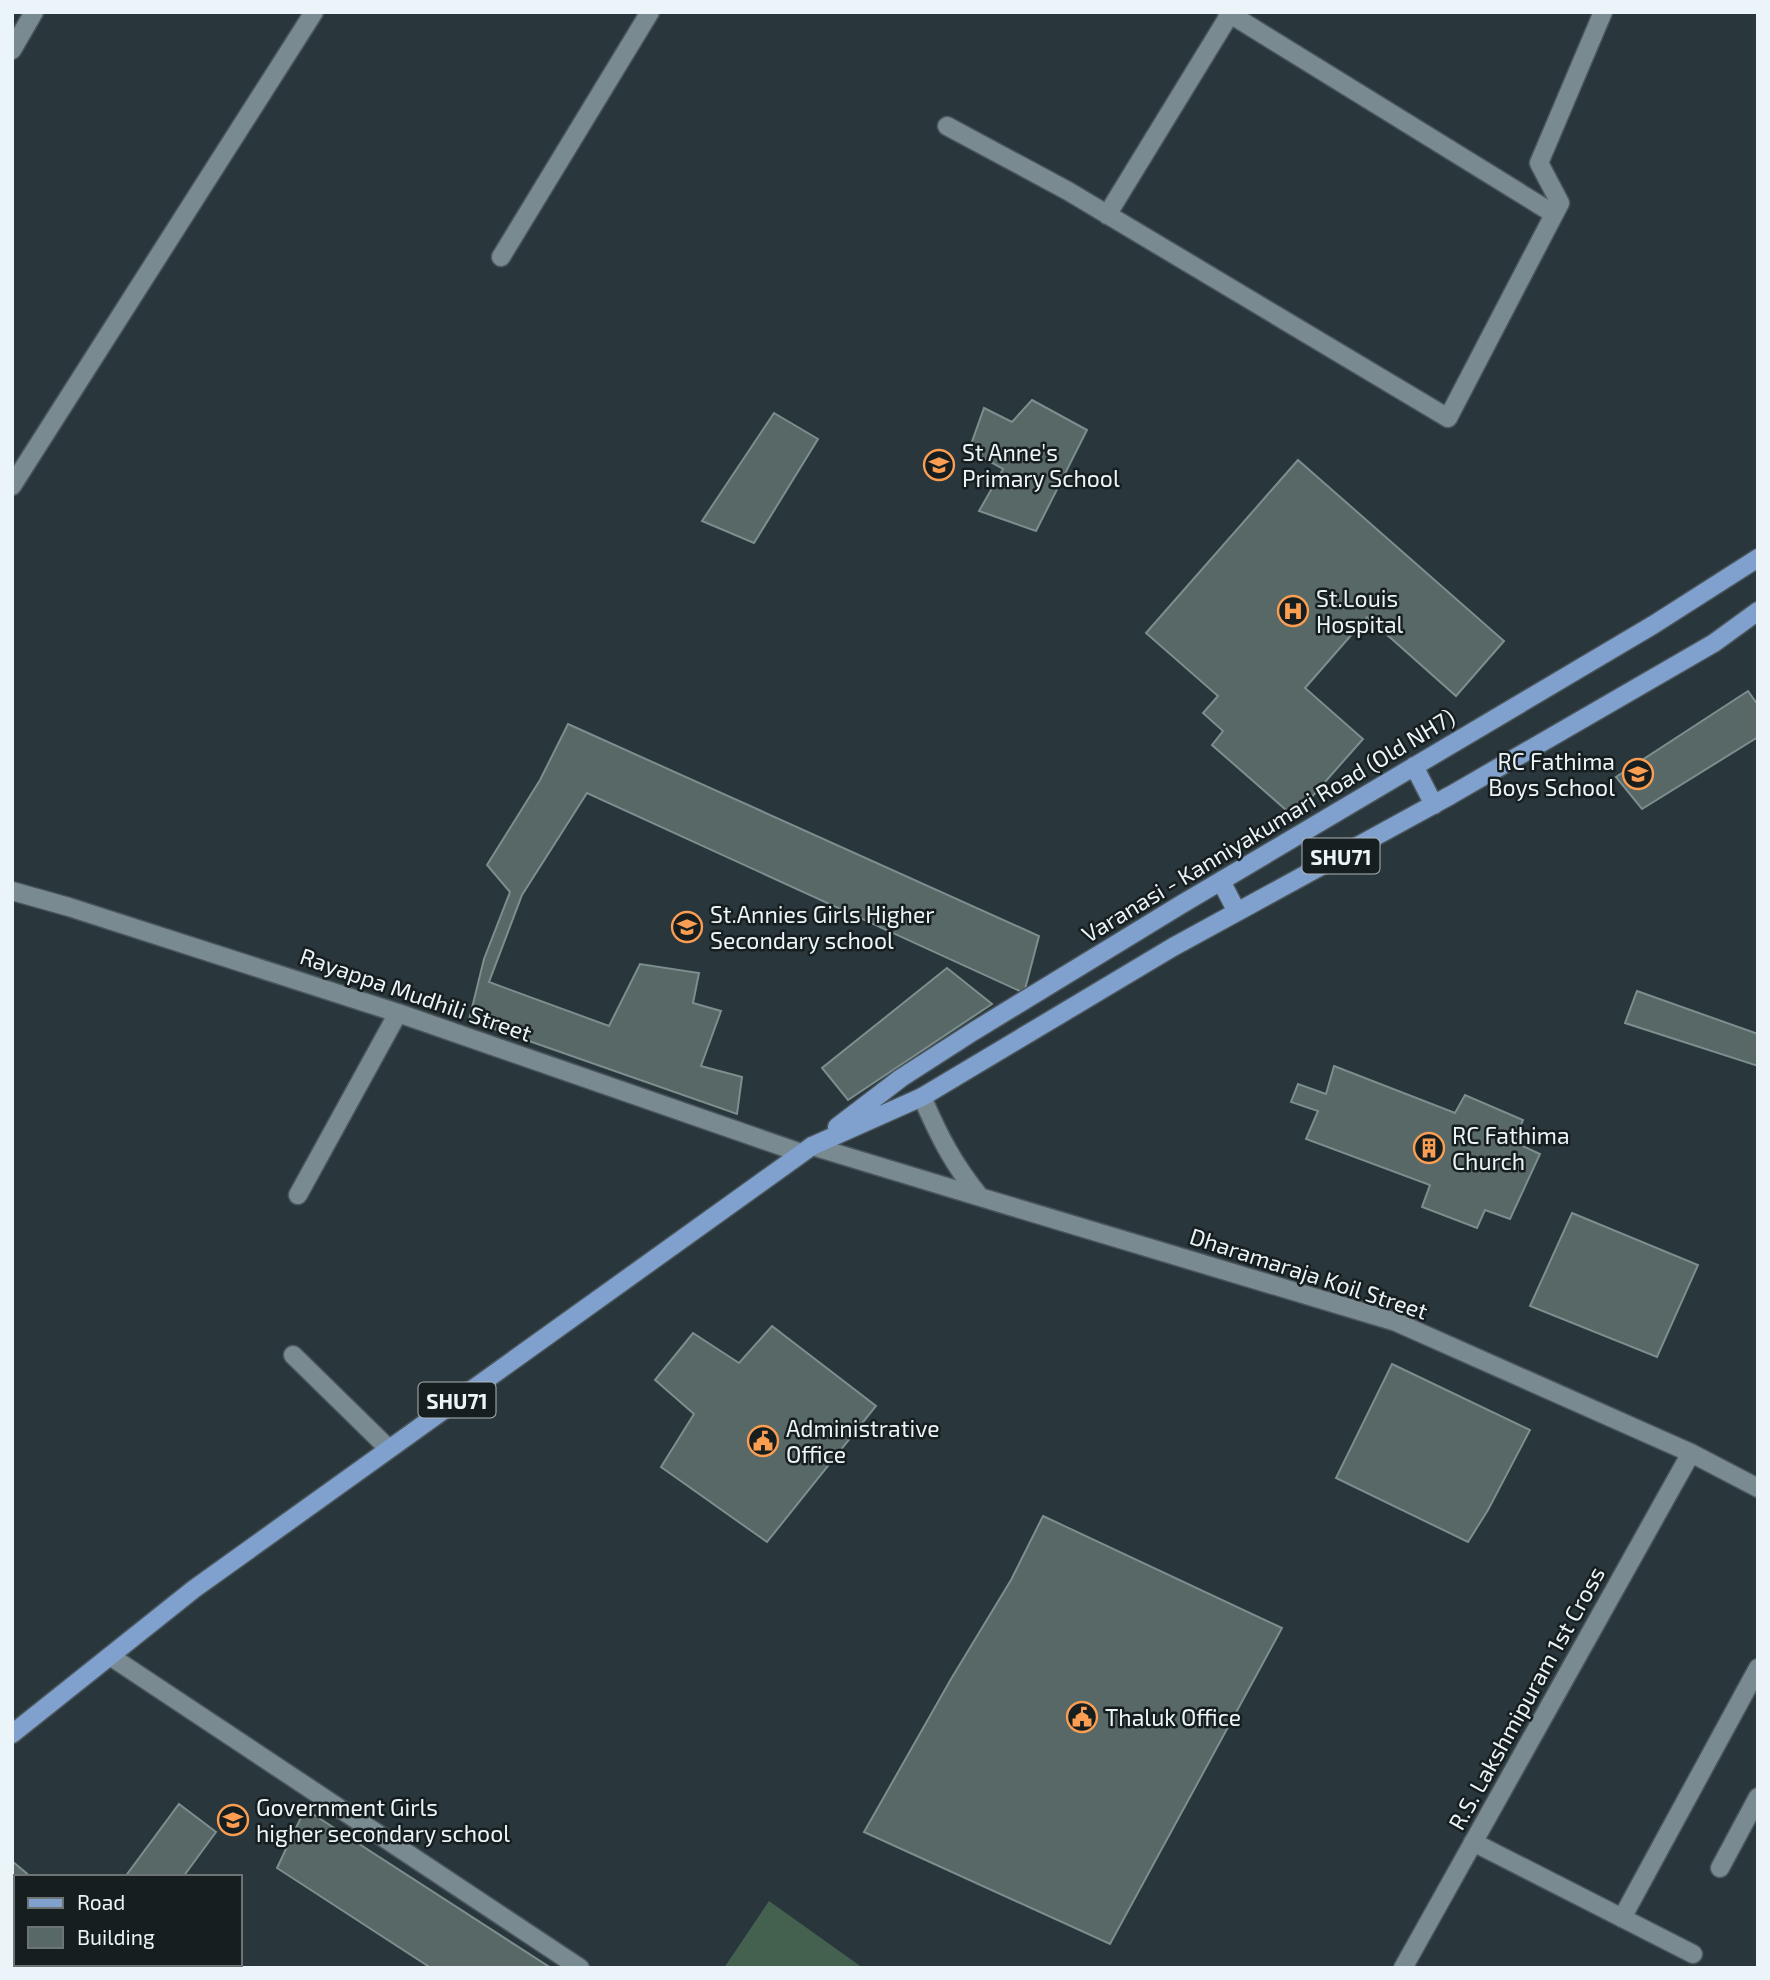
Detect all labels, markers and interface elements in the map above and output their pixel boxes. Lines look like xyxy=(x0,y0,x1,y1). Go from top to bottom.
place label: St Anne's Primary School xyxy=(962,438,1120,492)
school or university icon: St Anne's Primary School xyxy=(922,448,956,482)
place label: St.Louis Hospital xyxy=(1316,584,1404,638)
hospital icon: St.Louis Hospital xyxy=(1276,594,1310,628)
street label: Varanasi - Kanniyakumari Road (Old NH7) xyxy=(1076,702,1460,948)
place label: RC Fathima Boys School xyxy=(1488,747,1615,801)
school or university icon: RC Fathima Boys School xyxy=(1621,757,1655,791)
road number: SHU71 xyxy=(1302,838,1380,874)
place label: St.Annies Girls Higher Secondary school xyxy=(710,900,935,954)
school or university icon: St.Annies Girls Higher Secondary school xyxy=(670,910,704,944)
street label: Rayappa Mudhili Street xyxy=(297,941,536,1047)
place label: RC Fathima Church xyxy=(1452,1121,1570,1175)
building icon: RC Fathima Church xyxy=(1412,1131,1446,1165)
street label: Dharamaraja Koil Street xyxy=(1186,1221,1432,1325)
road number: SHU71 xyxy=(419,1382,496,1418)
place label: Administrative Office xyxy=(786,1414,940,1468)
public building icon: Administrative Office xyxy=(746,1424,780,1458)
street label: R.S. Lakshmipuram 1st Cross xyxy=(1442,1562,1610,1834)
public building icon: Thaluk Office xyxy=(1065,1700,1099,1734)
place label: Thaluk Office xyxy=(1105,1703,1241,1731)
place label: Government Girls higher secondary school xyxy=(256,1793,510,1847)
school or university icon: Government Girls higher secondary school xyxy=(216,1803,250,1837)
legend xyxy=(14,1875,242,1966)
text: Road xyxy=(77,1889,125,1914)
text: Building xyxy=(77,1924,155,1949)

